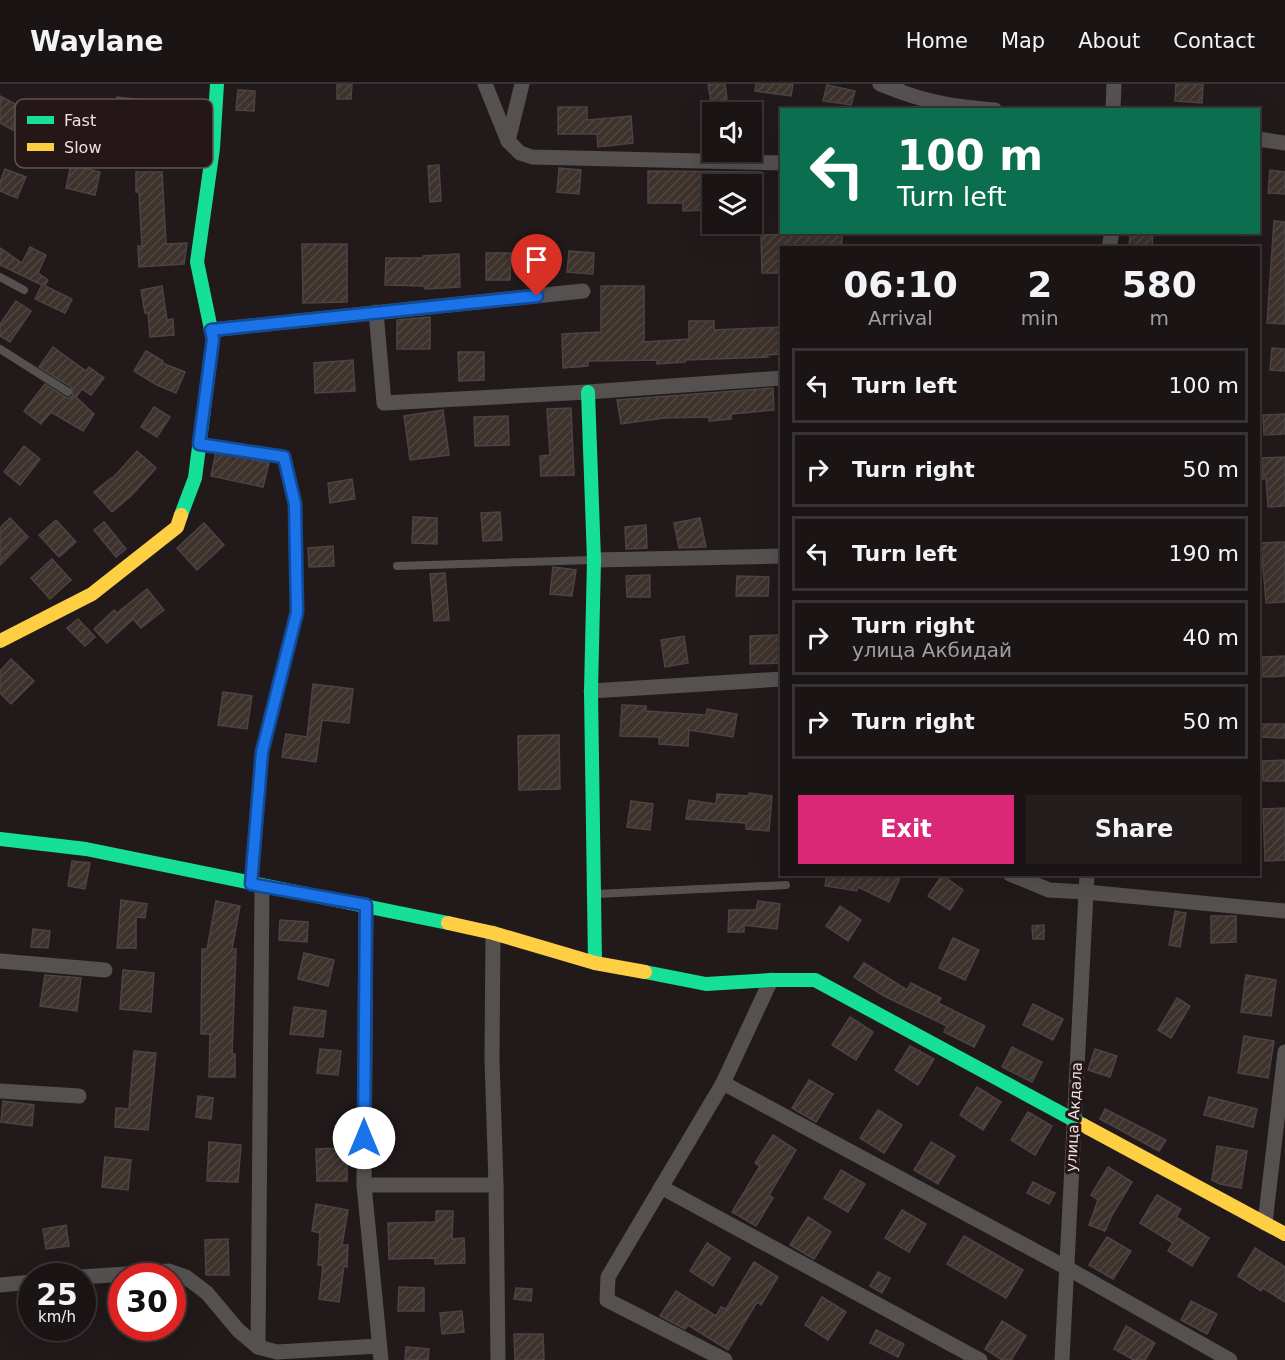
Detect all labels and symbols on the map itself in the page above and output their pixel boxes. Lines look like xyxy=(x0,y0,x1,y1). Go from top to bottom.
legend xyxy=(15,99,213,168)
text: Fast xyxy=(64,111,96,130)
text: Slow xyxy=(64,138,101,157)
pin xyxy=(511,234,562,296)
street label: улица Акдала xyxy=(1062,1062,1086,1172)
position arrow xyxy=(332,1106,396,1170)
speed limit sign: 30 xyxy=(108,1263,186,1341)

